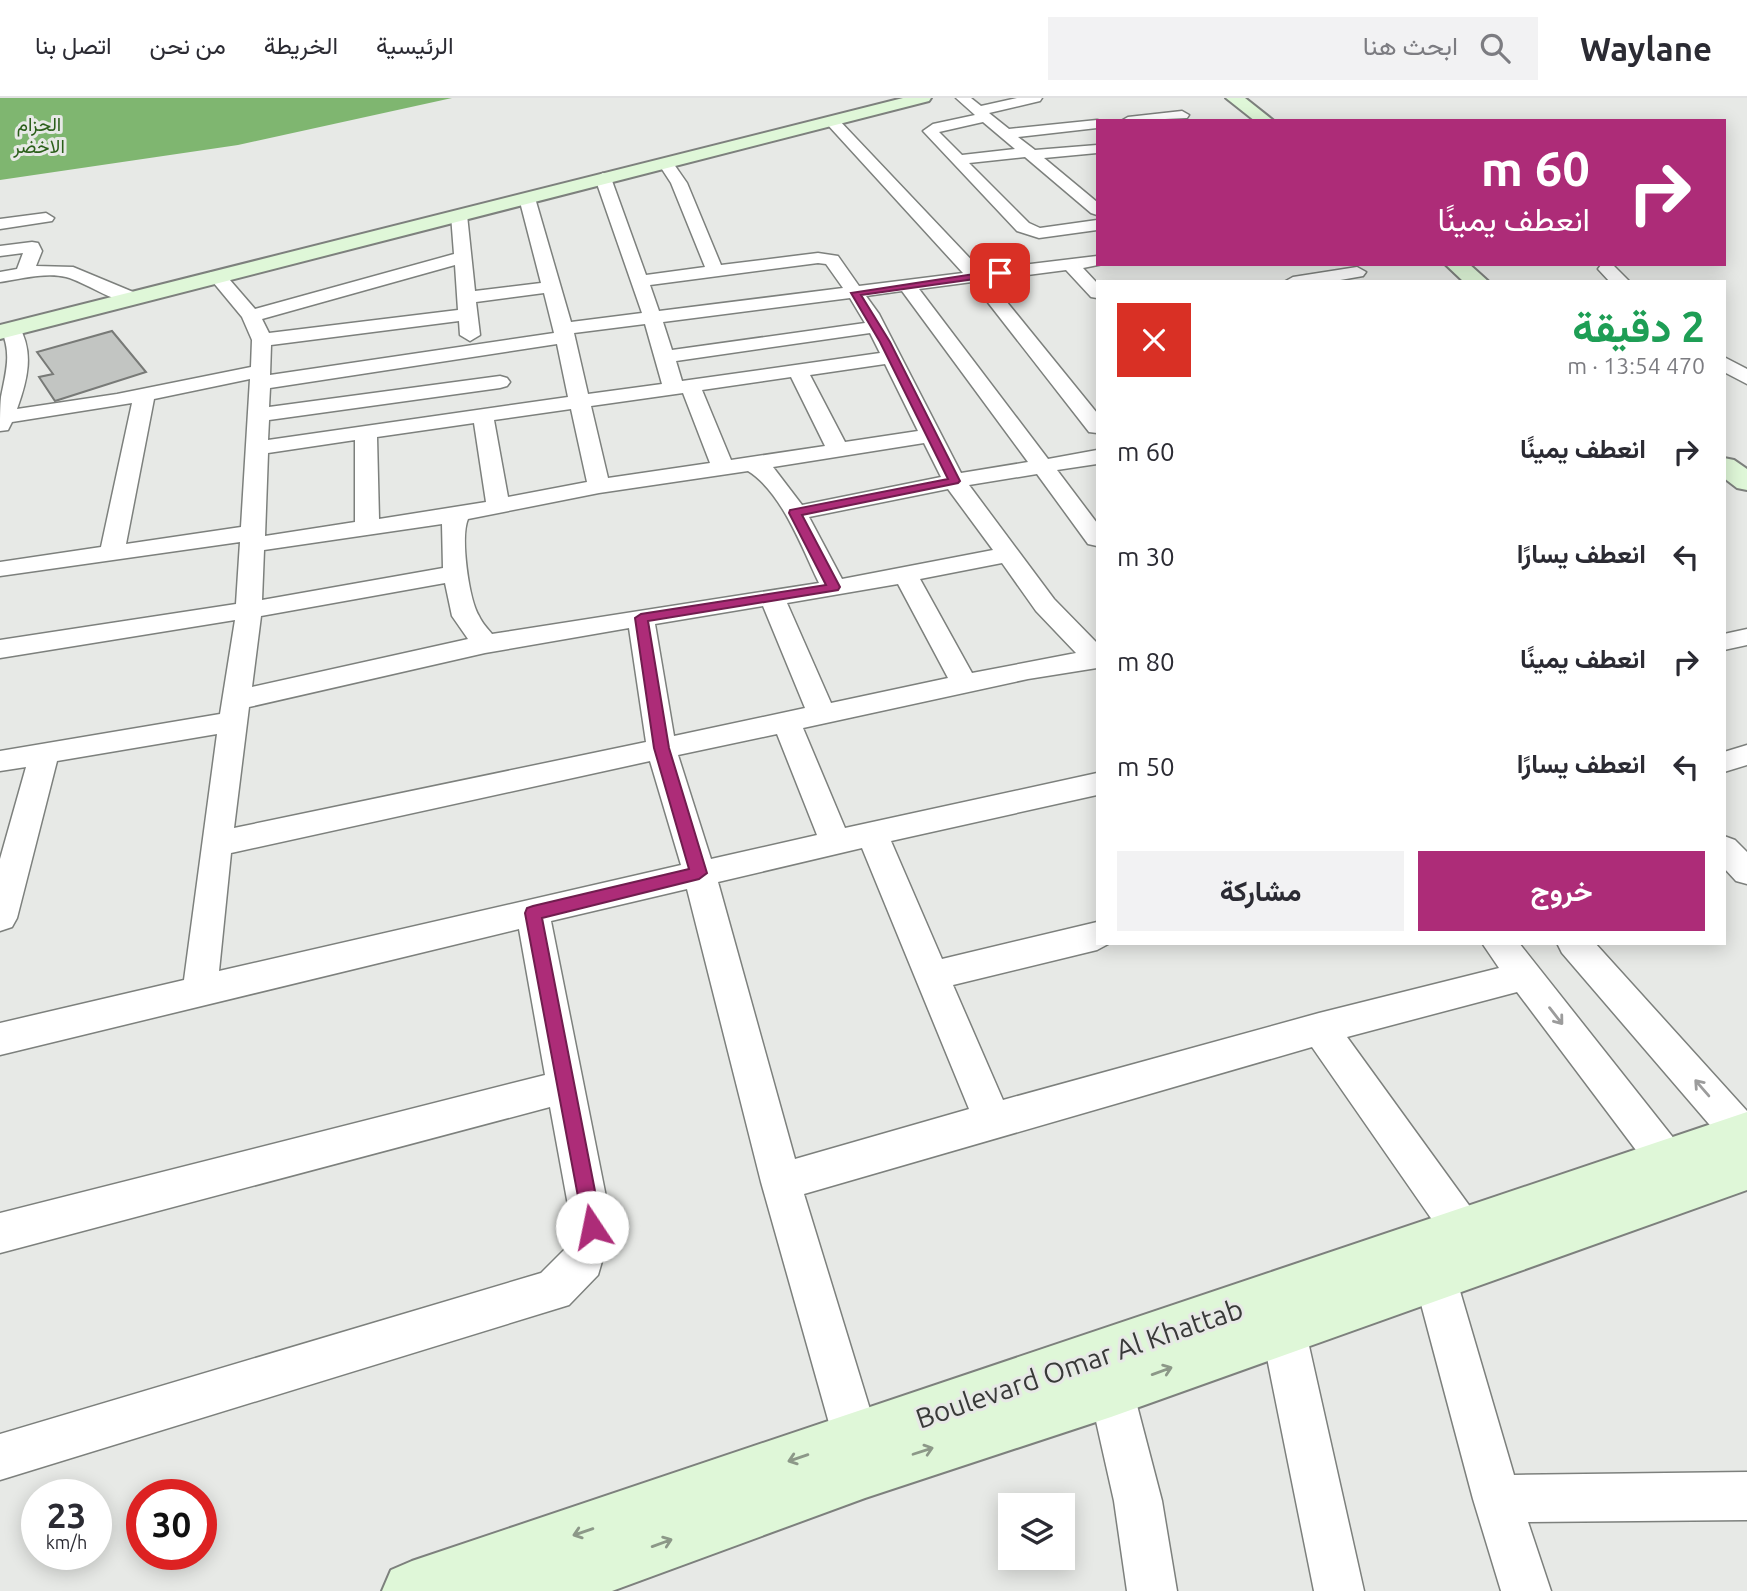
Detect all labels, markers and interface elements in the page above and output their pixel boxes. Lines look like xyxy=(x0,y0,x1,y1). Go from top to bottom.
search box xyxy=(1048,17,1538,80)
icon: search xyxy=(1476,29,1514,67)
text: Waylane xyxy=(1580,30,1712,67)
text: ابحث هنا xyxy=(1363,31,1458,60)
text: اتصل بنا xyxy=(35,32,112,59)
text: من نحن xyxy=(150,32,226,59)
text: الخريطة xyxy=(264,32,338,59)
text: الرئيسية xyxy=(376,32,454,59)
park label: الحزام الاخضر xyxy=(12,113,65,158)
text: 60 m xyxy=(1481,140,1590,195)
icon: right xyxy=(1614,147,1705,238)
text: انعطف يمينًا xyxy=(1437,201,1590,237)
pin xyxy=(970,243,1030,303)
icon: arrive xyxy=(981,254,1019,292)
button: close xyxy=(1117,303,1191,377)
text: 2 دقيقة xyxy=(1572,303,1705,350)
text: 470 m · 13:54 xyxy=(1567,353,1705,378)
icon: right xyxy=(1667,433,1705,471)
text: انعطف يمينًا xyxy=(1520,434,1646,463)
text: 60 m xyxy=(1117,437,1175,466)
icon: left xyxy=(1667,538,1705,576)
text: انعطف يسارًا xyxy=(1517,539,1646,568)
text: 30 m xyxy=(1117,542,1175,571)
icon: right xyxy=(1667,643,1705,681)
text: انعطف يمينًا xyxy=(1520,644,1646,673)
text: 80 m xyxy=(1117,647,1175,676)
icon: left xyxy=(1667,748,1705,786)
text: انعطف يسارًا xyxy=(1517,749,1646,778)
text: 50 m xyxy=(1117,752,1175,781)
button: مشاركة xyxy=(1117,851,1404,931)
button: خروج xyxy=(1418,851,1705,931)
one-way arrow xyxy=(1548,1007,1563,1025)
one-way arrow xyxy=(1694,1079,1710,1097)
position arrow xyxy=(555,1190,629,1264)
street label: Boulevard Omar Al Khattab xyxy=(911,1292,1247,1434)
one-way arrow xyxy=(1151,1364,1173,1377)
one-way arrow xyxy=(912,1444,934,1457)
one-way arrow xyxy=(787,1453,809,1465)
speed limit sign: 30 xyxy=(126,1479,217,1570)
map controls xyxy=(998,1493,1075,1570)
button: layers xyxy=(998,1493,1075,1570)
text: 23 xyxy=(47,1495,86,1535)
one-way arrow xyxy=(572,1526,594,1539)
text: km/h xyxy=(46,1532,87,1552)
one-way arrow xyxy=(651,1536,673,1548)

